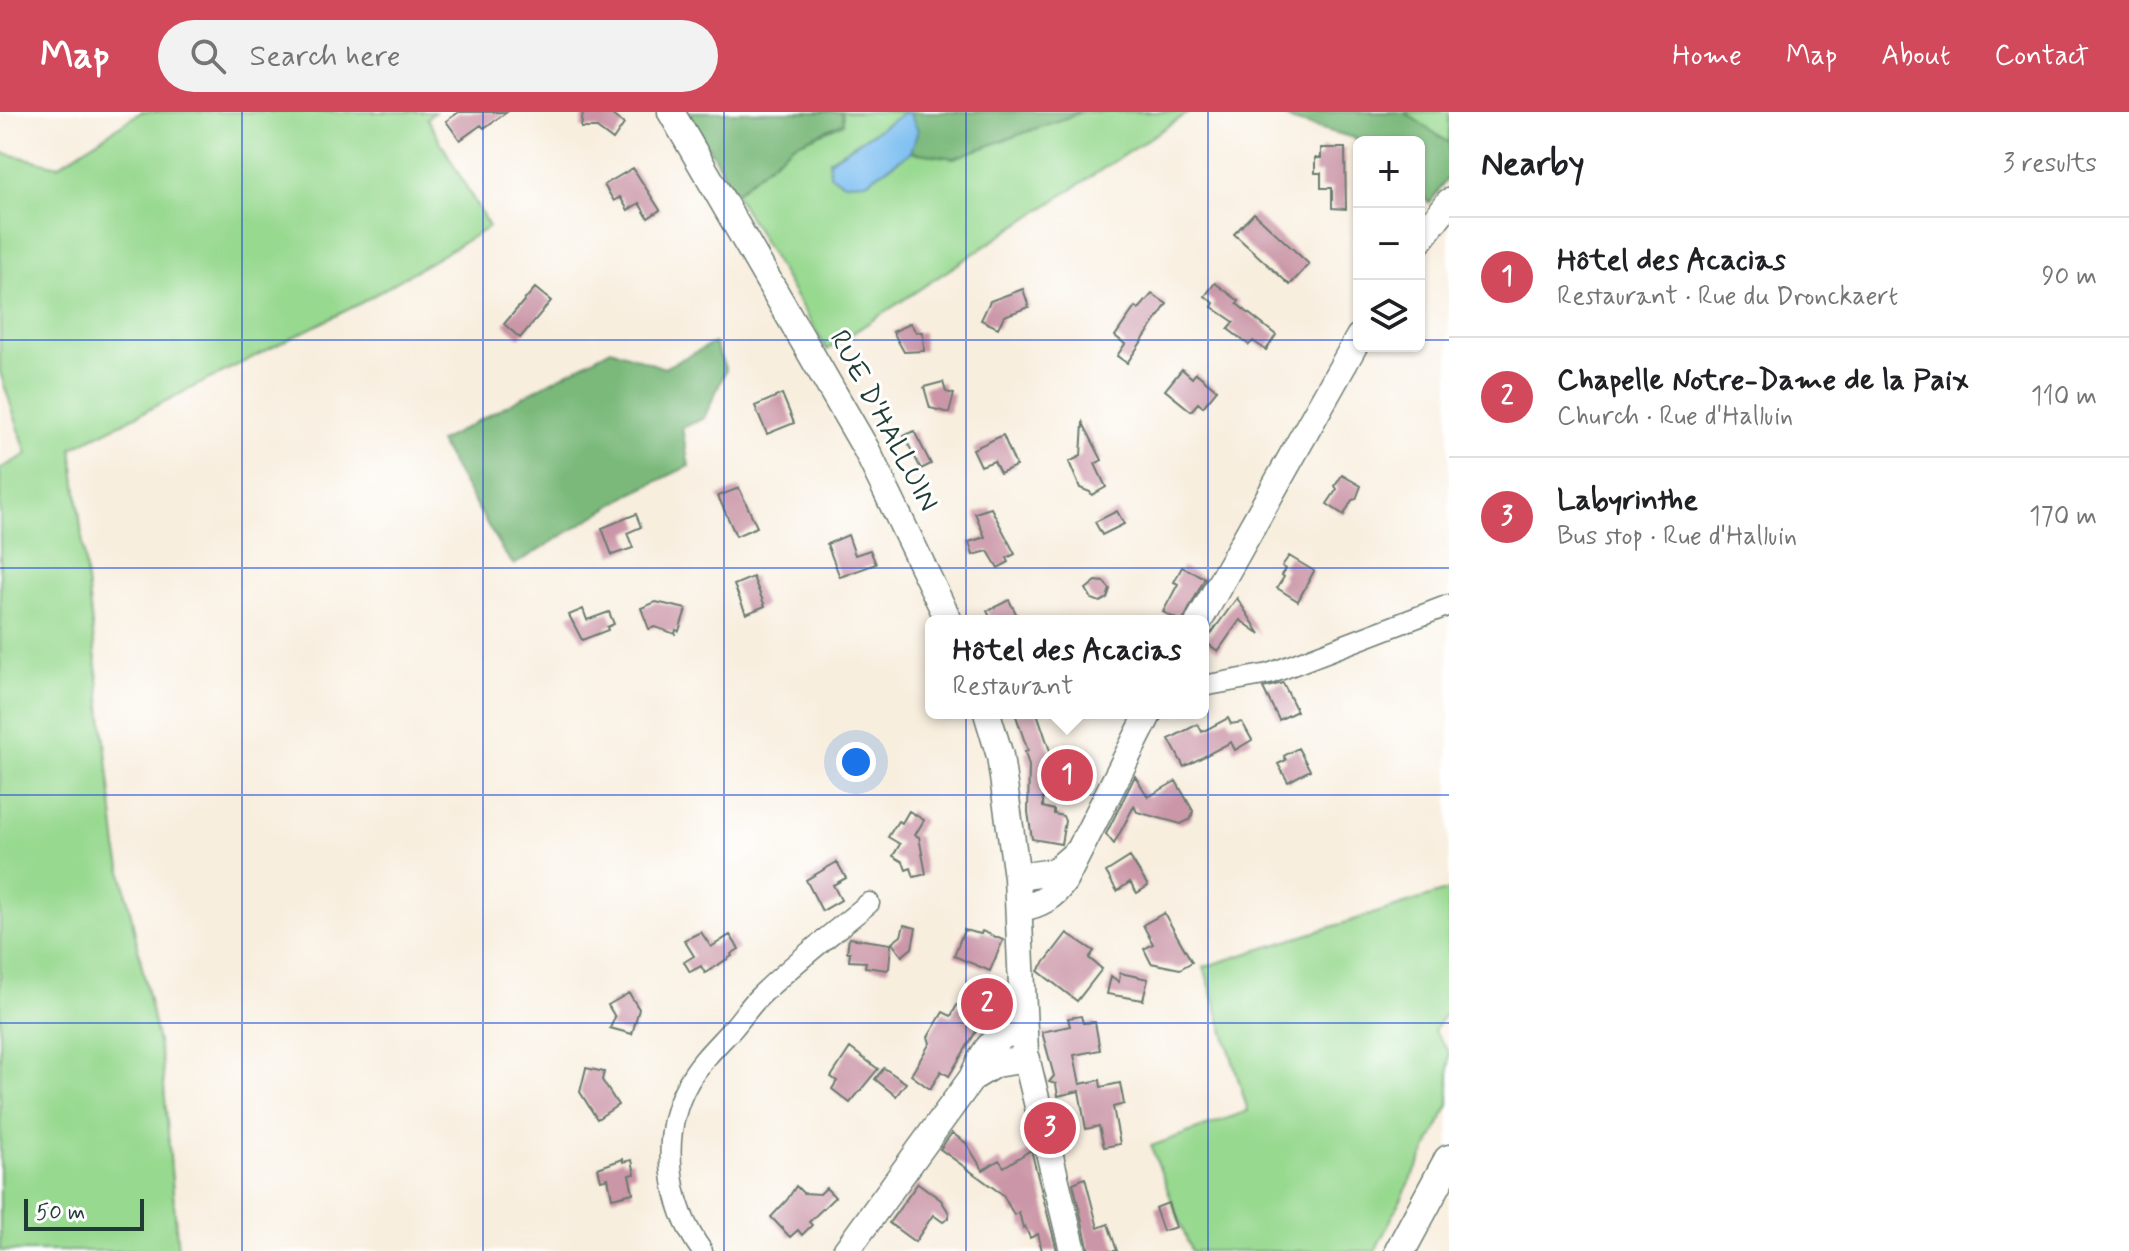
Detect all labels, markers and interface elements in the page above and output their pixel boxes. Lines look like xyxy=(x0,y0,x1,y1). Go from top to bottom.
search box xyxy=(158,20,718,92)
text: Map xyxy=(40,32,110,81)
icon: search xyxy=(186,34,230,78)
text: Search here xyxy=(250,37,401,76)
text: Home xyxy=(1672,38,1742,75)
text: Map xyxy=(1786,38,1837,75)
text: About xyxy=(1881,38,1950,75)
text: Contact xyxy=(1994,38,2089,75)
map controls xyxy=(1353,136,1425,352)
button: + xyxy=(1353,136,1425,208)
text: Nearby xyxy=(1481,142,1585,187)
text: 3 results xyxy=(2003,147,2097,181)
button: − xyxy=(1353,208,1425,280)
text: Hôtel des Acacias xyxy=(1557,241,1786,280)
text: 1 xyxy=(1501,260,1513,294)
text: 90 m xyxy=(2042,260,2097,294)
button: layers xyxy=(1353,280,1425,352)
text: Restaurant · Rue du Dronckaert xyxy=(1557,280,1898,314)
street label: RUE D'HALLUIN xyxy=(820,324,946,518)
text: Chapelle Notre-Dame de la Paix xyxy=(1557,361,1968,400)
text: 2 xyxy=(1501,380,1513,414)
text: 110 m xyxy=(2031,380,2097,414)
text: Church · Rue d'Halluin xyxy=(1557,400,1793,434)
text: Labyrinthe xyxy=(1557,481,1698,520)
text: 3 xyxy=(1501,500,1513,534)
text: 170 m xyxy=(2029,500,2097,534)
text: Bus stop · Rue d'Halluin xyxy=(1557,520,1797,554)
popup xyxy=(925,615,1209,719)
text: Hôtel des Acacias xyxy=(953,631,1181,670)
text: Restaurant xyxy=(953,670,1073,704)
your location xyxy=(836,742,876,782)
pin: 1 xyxy=(1041,745,1093,805)
pin: 2 xyxy=(961,974,1013,1034)
pin: 3 xyxy=(1024,1098,1076,1158)
scale bar xyxy=(24,1195,144,1231)
text: 50 m xyxy=(36,1199,85,1227)

